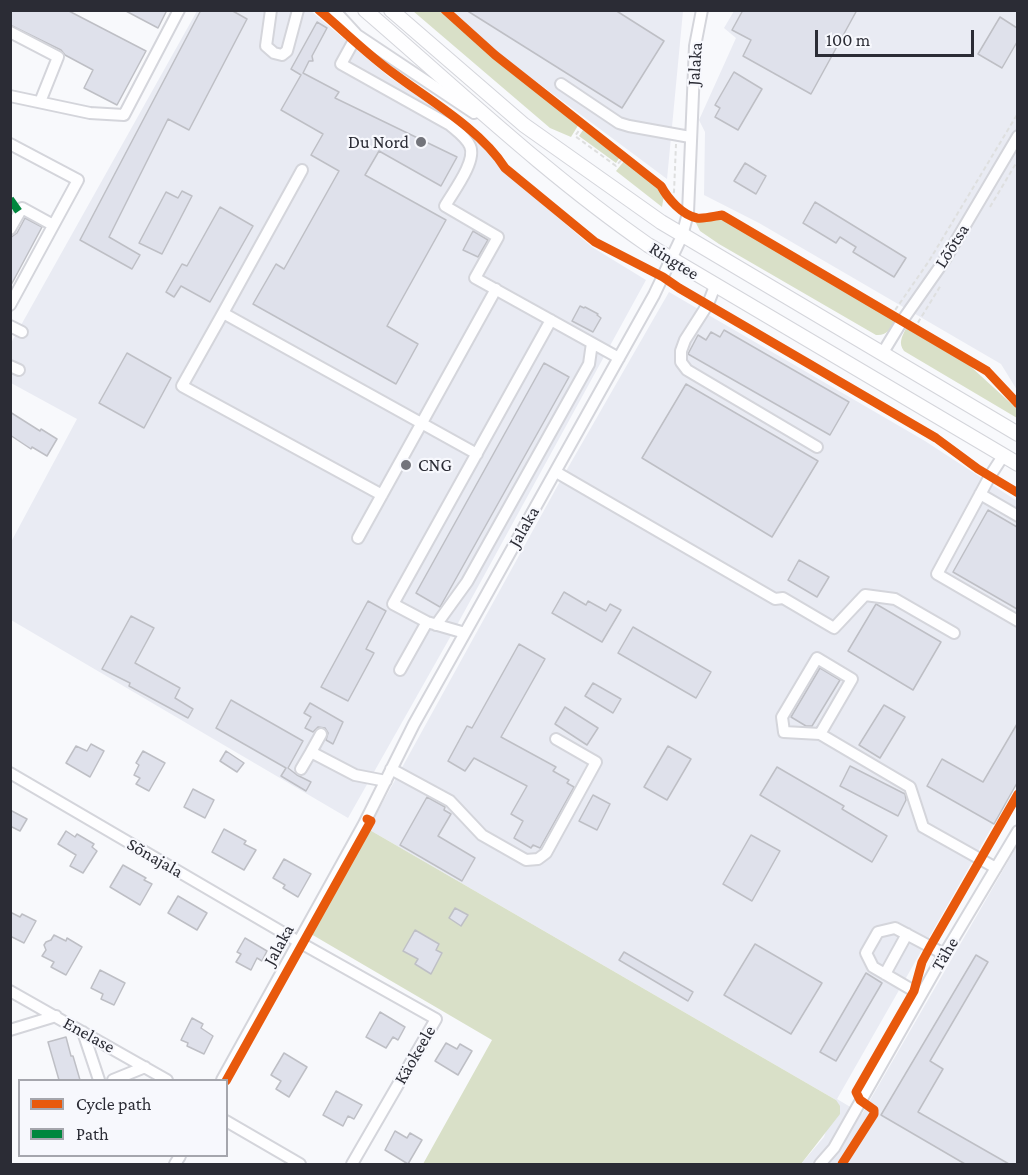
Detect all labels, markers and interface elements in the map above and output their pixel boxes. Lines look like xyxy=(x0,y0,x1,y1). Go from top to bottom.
scale bar xyxy=(818,18,977,56)
text: 100 m xyxy=(826,30,870,50)
street label: Jalaka xyxy=(683,42,707,86)
place label: Du Nord xyxy=(348,131,409,153)
marker: Du Nord xyxy=(414,135,428,149)
street label: Lõõtsa xyxy=(930,220,974,272)
street label: Ringtee xyxy=(645,237,703,285)
place label: CNG xyxy=(418,454,452,476)
marker: CNG xyxy=(399,458,413,472)
street label: Jalaka xyxy=(504,503,544,551)
street label: Sõnajala xyxy=(123,833,187,883)
street label: Jalaka xyxy=(259,921,299,969)
street label: Tähe xyxy=(927,933,963,975)
street label: Enelase xyxy=(60,1012,118,1058)
street label: Käokeele xyxy=(390,1022,440,1088)
legend xyxy=(18,1079,228,1157)
text: Cycle path xyxy=(76,1094,151,1114)
text: Path xyxy=(76,1124,109,1144)

